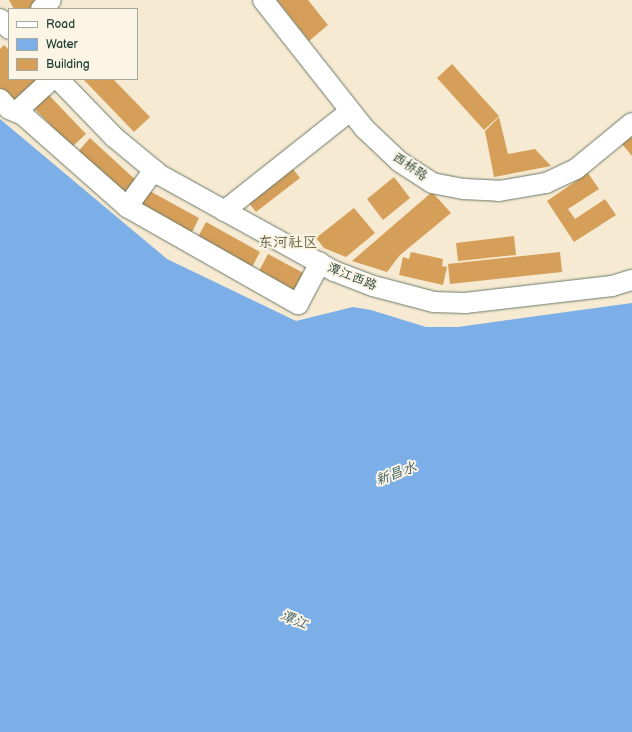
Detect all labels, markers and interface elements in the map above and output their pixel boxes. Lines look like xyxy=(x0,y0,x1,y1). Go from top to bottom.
legend xyxy=(8,8,138,80)
text: Road xyxy=(46,17,75,32)
text: Water xyxy=(46,37,78,52)
text: Building xyxy=(46,57,90,72)
street label: 西桥路 xyxy=(390,149,430,185)
district label: 东河社区 xyxy=(258,234,318,252)
street label: 潭江西路 xyxy=(325,260,379,294)
water label: 新昌水 xyxy=(373,459,419,489)
water label: 潭江 xyxy=(278,607,310,633)

